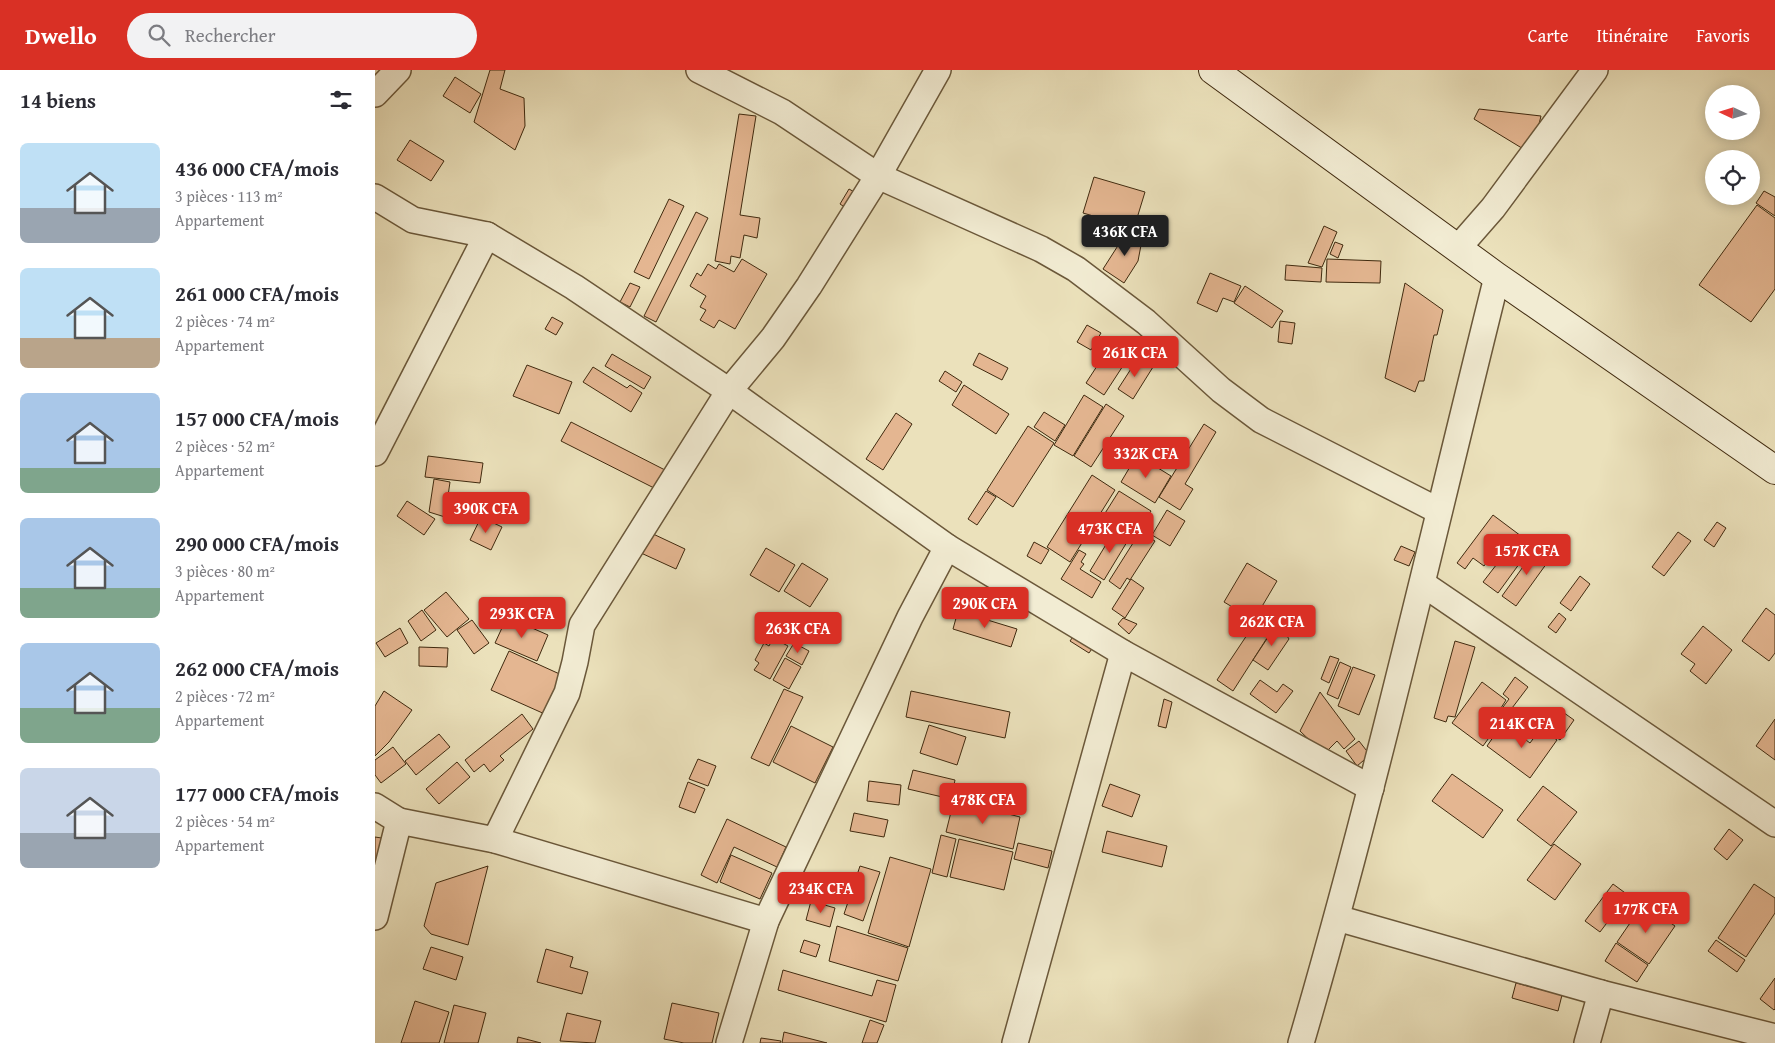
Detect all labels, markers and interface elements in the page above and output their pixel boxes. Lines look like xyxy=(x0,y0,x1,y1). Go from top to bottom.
search box xyxy=(127,13,477,58)
text: Dwello xyxy=(25,18,97,53)
icon: search xyxy=(145,21,173,49)
text: Rechercher xyxy=(185,21,276,49)
text: Carte xyxy=(1528,22,1568,49)
text: Itinéraire xyxy=(1596,22,1668,49)
text: Favoris xyxy=(1696,22,1750,49)
text: 14 biens xyxy=(20,85,96,116)
north arrow xyxy=(1705,85,1760,140)
map controls xyxy=(1705,85,1760,205)
icon: filters xyxy=(327,86,355,114)
button: locate xyxy=(1705,150,1760,205)
text: 436 000 CFA/mois xyxy=(175,153,339,184)
icon: home xyxy=(60,163,120,223)
text: 3 pièces · 113 m² xyxy=(175,184,283,208)
text: Appartement xyxy=(175,208,265,232)
pin: 436K CFA xyxy=(1073,214,1177,257)
text: 436K CFA xyxy=(1093,219,1157,243)
text: 261 000 CFA/mois xyxy=(175,278,339,309)
icon: home xyxy=(60,288,120,348)
text: 2 pièces · 74 m² xyxy=(175,309,275,333)
text: Appartement xyxy=(175,333,265,357)
pin: 261K CFA xyxy=(1083,336,1187,378)
text: 261K CFA xyxy=(1103,340,1167,364)
text: 157 000 CFA/mois xyxy=(175,403,339,434)
icon: home xyxy=(60,413,120,473)
text: 2 pièces · 52 m² xyxy=(175,434,275,458)
pin: 332K CFA xyxy=(1094,436,1198,479)
text: 332K CFA xyxy=(1114,441,1178,465)
text: Appartement xyxy=(175,458,265,482)
pin: 390K CFA xyxy=(434,492,538,534)
text: 390K CFA xyxy=(454,496,518,520)
pin: 473K CFA xyxy=(1058,512,1162,554)
text: 473K CFA xyxy=(1078,516,1142,540)
text: 290 000 CFA/mois xyxy=(175,528,339,559)
pin: 157K CFA xyxy=(1475,534,1579,576)
icon: home xyxy=(60,538,120,598)
text: 157K CFA xyxy=(1495,538,1559,562)
text: 3 pièces · 80 m² xyxy=(175,559,275,583)
text: Appartement xyxy=(175,583,265,607)
pin: 290K CFA xyxy=(933,586,1037,629)
text: 290K CFA xyxy=(953,591,1017,615)
pin: 293K CFA xyxy=(470,596,574,639)
text: 293K CFA xyxy=(490,601,554,625)
pin: 262K CFA xyxy=(1220,604,1324,647)
text: 262K CFA xyxy=(1240,609,1304,633)
pin: 263K CFA xyxy=(746,612,850,654)
text: 263K CFA xyxy=(766,616,830,640)
text: 262 000 CFA/mois xyxy=(175,653,339,684)
icon: home xyxy=(60,663,120,723)
text: 2 pièces · 72 m² xyxy=(175,684,275,708)
pin: 214K CFA xyxy=(1470,706,1574,749)
text: Appartement xyxy=(175,708,265,732)
text: 214K CFA xyxy=(1490,711,1554,735)
text: 177 000 CFA/mois xyxy=(175,778,339,809)
pin: 478K CFA xyxy=(931,782,1035,825)
text: 478K CFA xyxy=(951,787,1015,811)
icon: home xyxy=(60,788,120,848)
text: 2 pièces · 54 m² xyxy=(175,809,275,833)
text: Appartement xyxy=(175,833,265,857)
pin: 234K CFA xyxy=(769,872,873,914)
text: 234K CFA xyxy=(789,876,853,900)
pin: 177K CFA xyxy=(1594,892,1698,934)
text: 177K CFA xyxy=(1614,896,1678,920)

